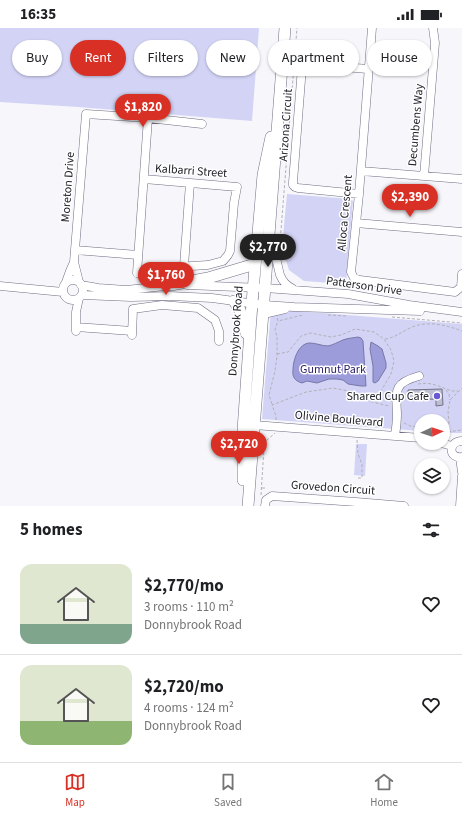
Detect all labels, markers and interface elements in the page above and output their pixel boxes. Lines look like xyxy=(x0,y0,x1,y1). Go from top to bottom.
text: 16:35 xyxy=(20,4,56,25)
chip: Buy xyxy=(12,40,62,76)
chip: Rent xyxy=(70,40,126,76)
chip: Filters xyxy=(134,40,198,76)
chip: New xyxy=(206,40,260,76)
chip: Apartment xyxy=(268,40,359,76)
chip: House xyxy=(367,40,432,76)
street label: Decumbens Way xyxy=(404,83,428,167)
street label: Arizona Circuit xyxy=(275,88,297,162)
pin: $1,820 xyxy=(110,94,176,128)
text: $1,820 xyxy=(124,98,162,116)
street label: Moreton Drive xyxy=(57,151,79,223)
street label: Kalbarri Street xyxy=(154,160,228,182)
street label: Alloca Crescent xyxy=(333,174,357,252)
pin: $2,390 xyxy=(377,184,443,218)
text: $2,390 xyxy=(391,188,429,206)
pin: $2,770 xyxy=(235,234,301,268)
text: $2,770 xyxy=(249,238,287,256)
pin: $1,760 xyxy=(133,262,199,296)
text: $1,760 xyxy=(147,266,185,284)
street label: Patterson Drive xyxy=(325,272,403,300)
street label: Donnybrook Road xyxy=(224,285,248,377)
park label: Gumnut Park xyxy=(300,361,366,378)
place label: Shared Cup Cafe xyxy=(346,388,429,405)
marker: Shared Cup Cafe xyxy=(432,391,442,401)
street label: Olivine Boulevard xyxy=(294,407,384,431)
north arrow xyxy=(414,414,450,450)
map controls xyxy=(414,414,450,494)
pin: $2,720 xyxy=(206,431,272,465)
text: $2,720 xyxy=(220,435,258,453)
button: layers xyxy=(414,458,450,494)
street label: Grovedon Circuit xyxy=(290,477,376,499)
text: 5 homes xyxy=(20,518,82,542)
icon: filters xyxy=(420,519,442,541)
text: $2,770/mo xyxy=(144,574,224,598)
icon: home xyxy=(52,580,100,628)
icon: heart xyxy=(420,593,442,615)
text: 3 rooms · 110 m² xyxy=(144,598,234,616)
text: Donnybrook Road xyxy=(144,616,242,634)
text: $2,720/mo xyxy=(144,675,224,699)
icon: home xyxy=(52,681,100,729)
icon: heart xyxy=(420,694,442,716)
text: 4 rooms · 124 m² xyxy=(144,699,234,717)
text: Donnybrook Road xyxy=(144,717,242,735)
tab: Map xyxy=(64,771,86,810)
tab: Saved xyxy=(214,771,242,810)
tab: Home xyxy=(370,771,398,810)

